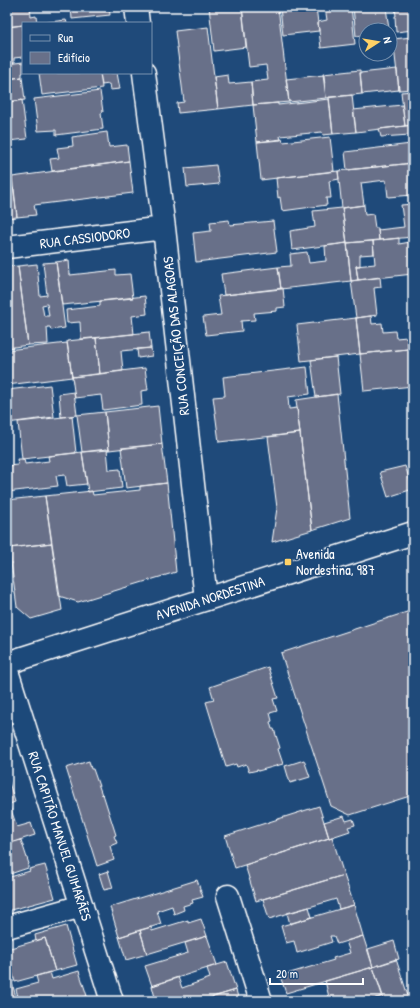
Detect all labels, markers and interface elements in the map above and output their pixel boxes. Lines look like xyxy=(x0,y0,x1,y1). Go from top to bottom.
legend xyxy=(22,22,152,74)
north arrow xyxy=(358,22,398,62)
text: Rua xyxy=(58,29,73,46)
text: N xyxy=(380,36,395,44)
text: Edifício xyxy=(58,49,90,66)
street label: RUA CASSIODORO xyxy=(39,222,132,252)
street label: RUA CONCEIÇÃO DAS ALAGOAS xyxy=(158,255,193,416)
place label: Avenida Nordestina, 987 xyxy=(296,544,375,579)
marker: Avenida Nordestina, 987 xyxy=(283,557,293,567)
street label: AVENIDA NORDESTINA xyxy=(153,571,267,624)
street label: RUA CAPITÃO MANUEL GUIMARÃES xyxy=(24,749,97,923)
scale bar xyxy=(270,960,363,986)
text: 20 m xyxy=(276,965,298,982)

